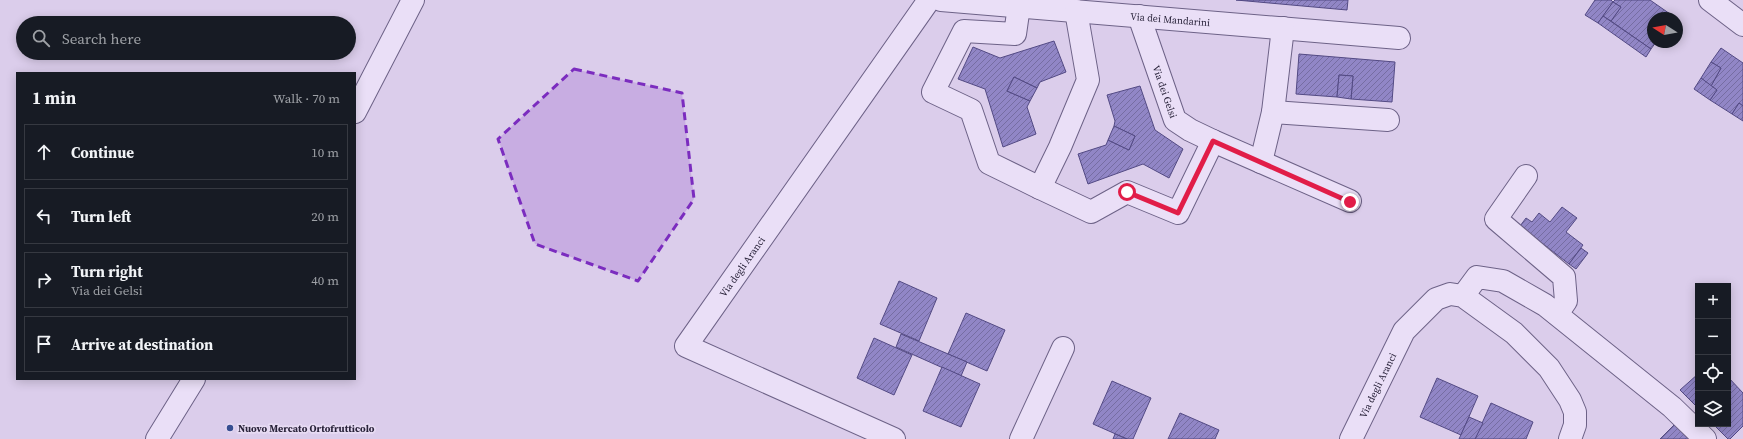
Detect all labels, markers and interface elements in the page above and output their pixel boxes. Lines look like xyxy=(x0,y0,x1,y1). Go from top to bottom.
street label: Via dei Mandarini xyxy=(1130,10,1210,29)
north arrow xyxy=(1647,12,1683,48)
search box xyxy=(16,16,356,60)
icon: search xyxy=(30,27,52,49)
text: Search here xyxy=(62,28,141,49)
street label: Via dei Gelsi xyxy=(1150,64,1180,120)
text: 1 min xyxy=(32,86,76,110)
text: Walk · 70 m xyxy=(273,90,340,107)
icon: ahead xyxy=(33,141,55,163)
text: Continue xyxy=(71,142,134,163)
text: 10 m xyxy=(311,144,339,161)
route start xyxy=(1118,183,1136,201)
route end xyxy=(1341,193,1359,211)
icon: left xyxy=(33,205,55,227)
text: Turn left xyxy=(71,206,131,227)
text: 20 m xyxy=(311,208,339,225)
street label: Via degli Aranci xyxy=(717,234,768,299)
text: Turn right xyxy=(71,261,143,282)
icon: right xyxy=(33,269,55,291)
text: 40 m xyxy=(311,272,339,289)
text: Via dei Gelsi xyxy=(71,282,143,299)
map controls xyxy=(1695,283,1731,427)
button: + xyxy=(1695,283,1731,319)
button: − xyxy=(1695,319,1731,355)
icon: arrive xyxy=(33,333,55,355)
text: Arrive at destination xyxy=(71,334,213,355)
street label: Via degli Aranci xyxy=(1356,351,1399,420)
button: locate xyxy=(1695,355,1731,391)
button: layers xyxy=(1695,391,1731,427)
place label: Nuovo Mercato Ortofrutticolo xyxy=(238,422,375,435)
marker: Nuovo Mercato Ortofrutticolo xyxy=(225,423,235,433)

